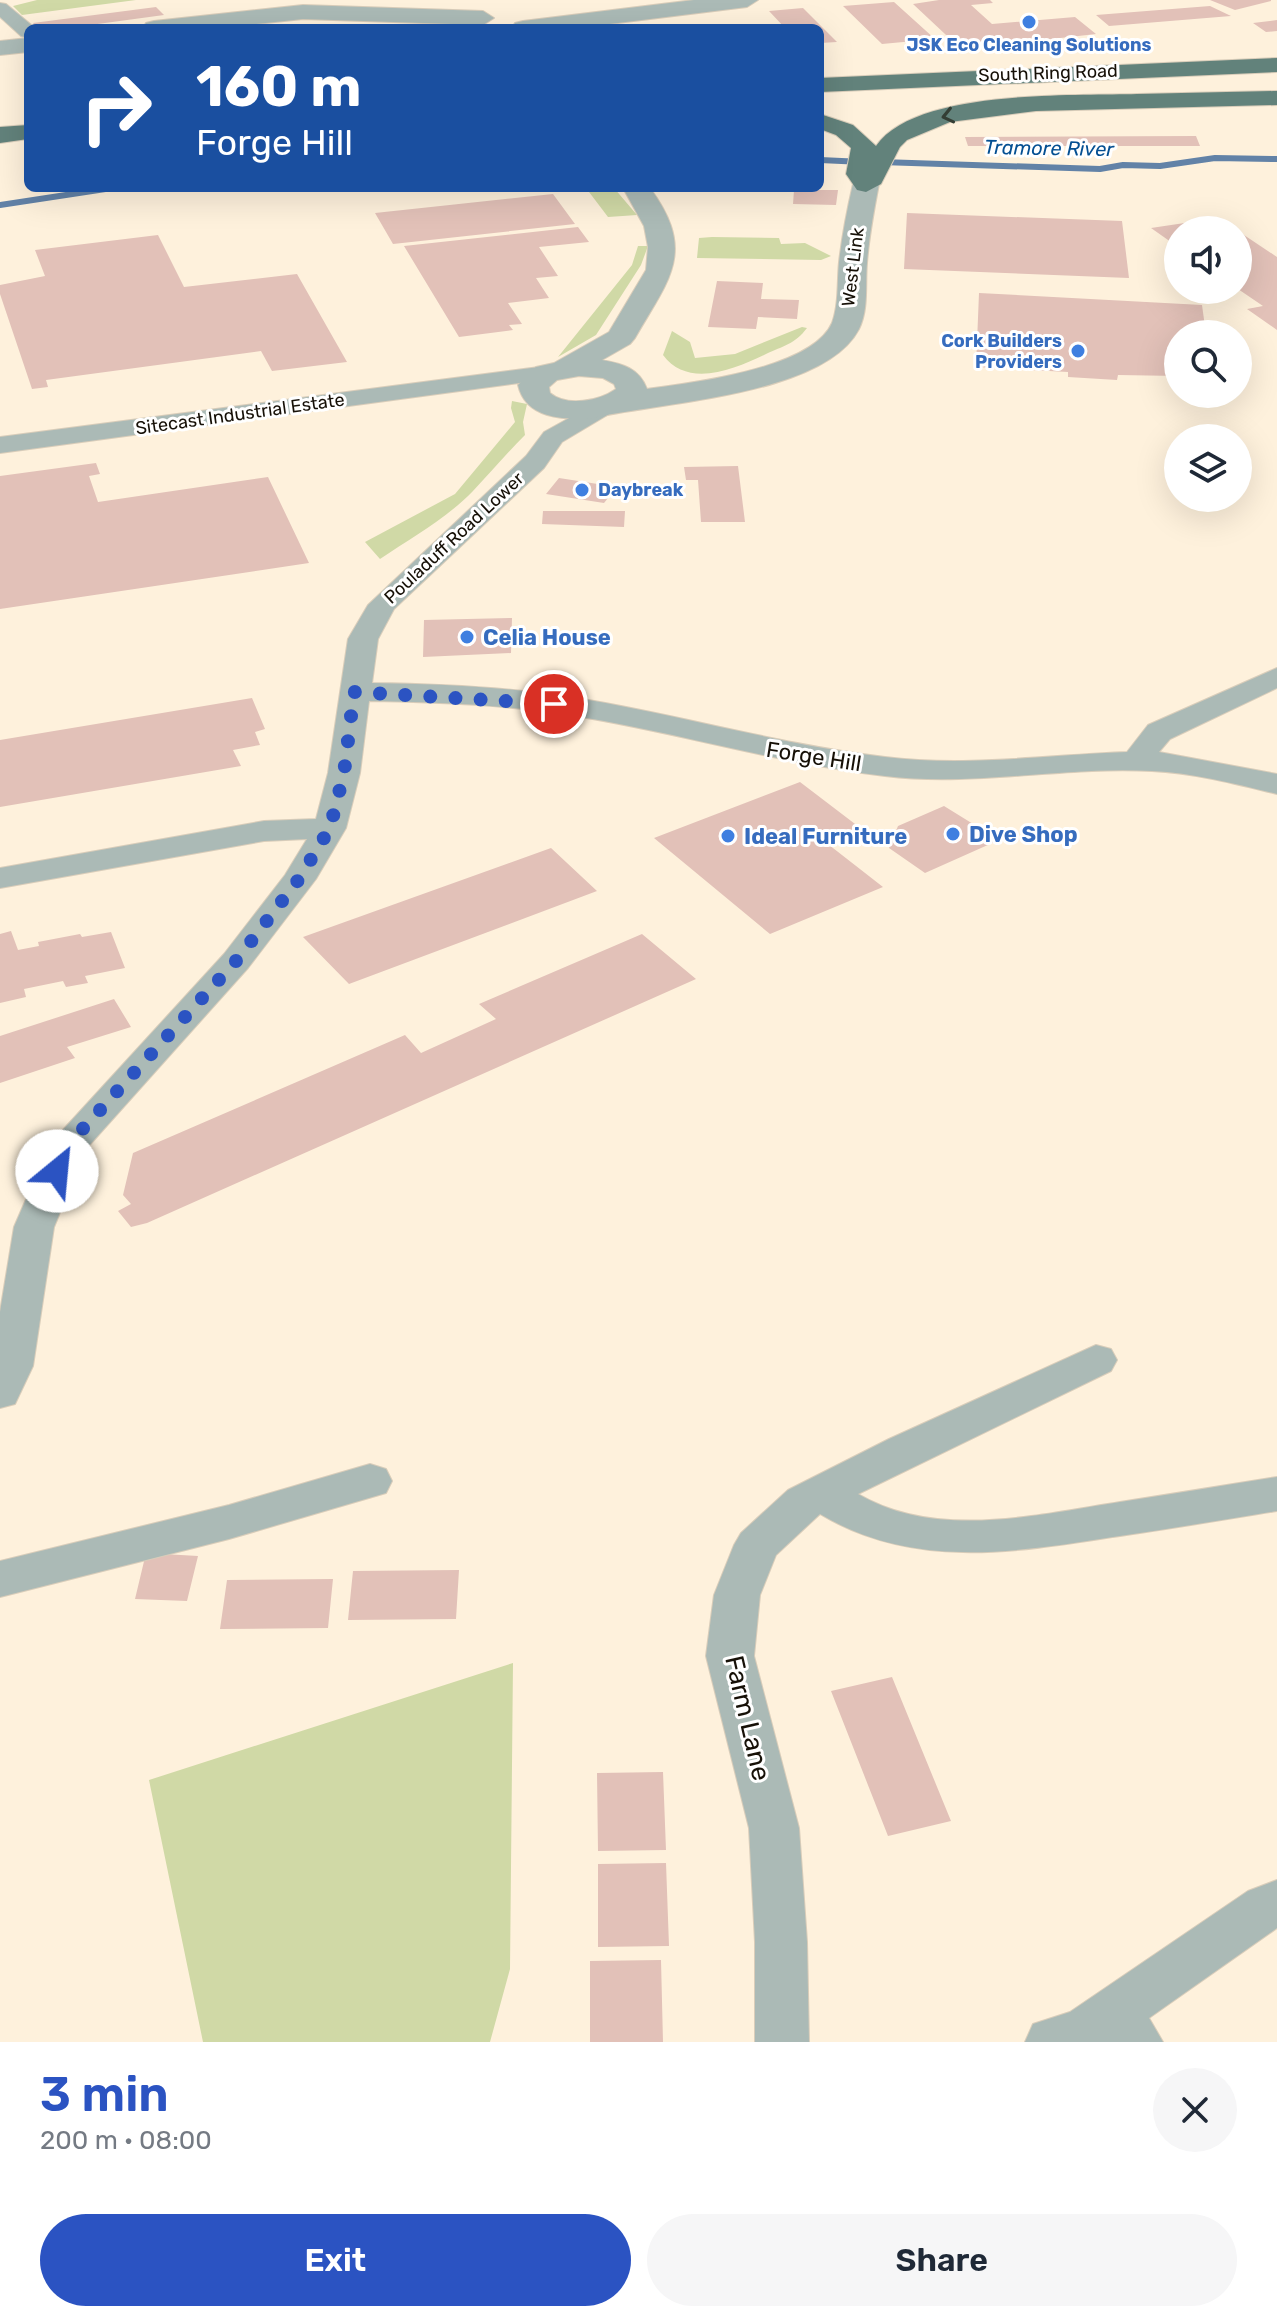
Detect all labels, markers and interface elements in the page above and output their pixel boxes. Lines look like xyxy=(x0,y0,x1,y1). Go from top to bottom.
marker: JSK Eco Cleaning Solutions xyxy=(1020,13,1038,31)
place label: JSK Eco Cleaning Solutions xyxy=(907,34,1152,56)
text: 160 m xyxy=(196,54,362,120)
icon: right xyxy=(64,56,168,160)
street label: South Ring Road xyxy=(978,60,1118,86)
one-way arrow xyxy=(942,107,955,124)
text: Forge Hill xyxy=(196,121,353,164)
water label: Tramore River xyxy=(984,135,1116,161)
map controls xyxy=(1164,216,1252,512)
button: sound xyxy=(1164,216,1252,304)
street label: West Link xyxy=(837,226,869,308)
button: search xyxy=(1164,320,1252,408)
place label: Cork Builders Providers xyxy=(941,330,1062,373)
marker: Cork Builders Providers xyxy=(1069,342,1087,360)
street label: Sitecast Industrial Estate xyxy=(134,388,346,440)
button: layers xyxy=(1164,424,1252,512)
street label: Pouladuff Road Lower xyxy=(380,467,529,608)
place label: Daybreak xyxy=(598,479,684,501)
marker: Daybreak xyxy=(573,481,591,499)
place label: Celia House xyxy=(483,624,611,651)
marker: Celia House xyxy=(458,628,476,646)
pin xyxy=(520,670,588,738)
icon: arrive xyxy=(532,682,576,726)
street label: Forge Hill xyxy=(764,736,863,777)
place label: Dive Shop xyxy=(969,821,1078,848)
place label: Ideal Furniture xyxy=(744,823,907,850)
marker: Dive Shop xyxy=(944,825,962,843)
marker: Ideal Furniture xyxy=(719,827,737,845)
position arrow xyxy=(15,1129,99,1213)
street label: Farm Lane xyxy=(718,1653,777,1784)
text: 3 min xyxy=(40,2066,169,2123)
button: close xyxy=(1153,2068,1237,2152)
text: 200 m · 08:00 xyxy=(40,2125,212,2156)
button: Exit xyxy=(40,2214,631,2306)
button: Share xyxy=(647,2214,1237,2306)

